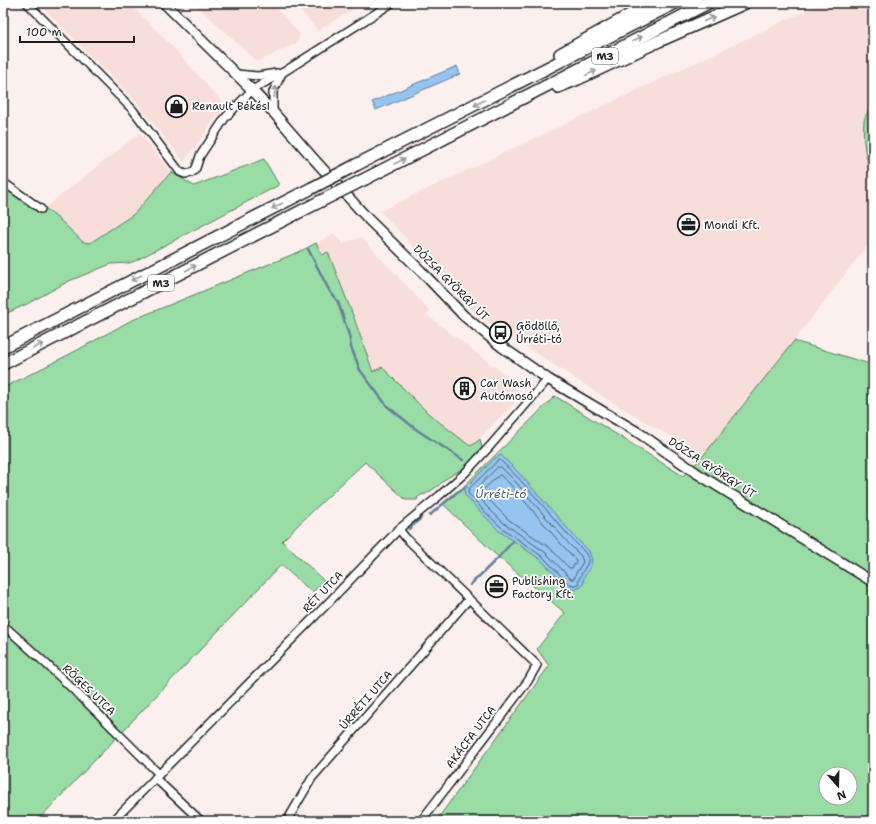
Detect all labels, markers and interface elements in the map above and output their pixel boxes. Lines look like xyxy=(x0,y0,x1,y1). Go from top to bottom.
one-way arrow xyxy=(703,15,715,22)
scale bar xyxy=(20,18,134,44)
text: 100 m xyxy=(26,24,62,40)
one-way arrow xyxy=(631,35,643,42)
road number: M3 xyxy=(592,48,618,64)
one-way arrow xyxy=(585,69,597,76)
one-way arrow xyxy=(271,86,279,99)
shop icon: Renault Békési xyxy=(163,93,189,119)
place label: Renault Békési xyxy=(192,99,270,114)
one-way arrow xyxy=(473,100,485,107)
one-way arrow xyxy=(394,157,406,164)
one-way arrow xyxy=(271,203,283,210)
office icon: Mondi Kft. xyxy=(676,212,702,238)
place label: Mondi Kft. xyxy=(704,218,760,233)
street label: DÓZSA GYÖRGY ÚT xyxy=(410,241,493,324)
one-way arrow xyxy=(185,264,197,271)
one-way arrow xyxy=(131,275,143,282)
road number: M3 xyxy=(148,275,174,291)
bus stop icon: Gödöllő, Úrréti-tó xyxy=(487,319,513,345)
place label: Gödöllő, Úrréti-tó xyxy=(516,319,562,347)
one-way arrow xyxy=(32,342,44,349)
building icon: Car Wash Autómosó xyxy=(451,376,477,402)
place label: Car Wash Autómosó xyxy=(480,376,534,404)
street label: DÓZSA GYÖRGY ÚT xyxy=(665,433,759,502)
water label: Úrréti-tó xyxy=(475,486,527,502)
street label: RÉT UTCA xyxy=(299,567,347,616)
office icon: Publishing Factory Kft. xyxy=(484,574,510,600)
place label: Publishing Factory Kft. xyxy=(512,574,574,602)
street label: RÖGES UTCA xyxy=(59,661,119,719)
street label: ÚRRÉTI UTCA xyxy=(335,667,396,733)
street label: AKÁCFA UTCA xyxy=(442,702,499,771)
north arrow xyxy=(818,766,858,806)
text: N xyxy=(834,786,848,804)

